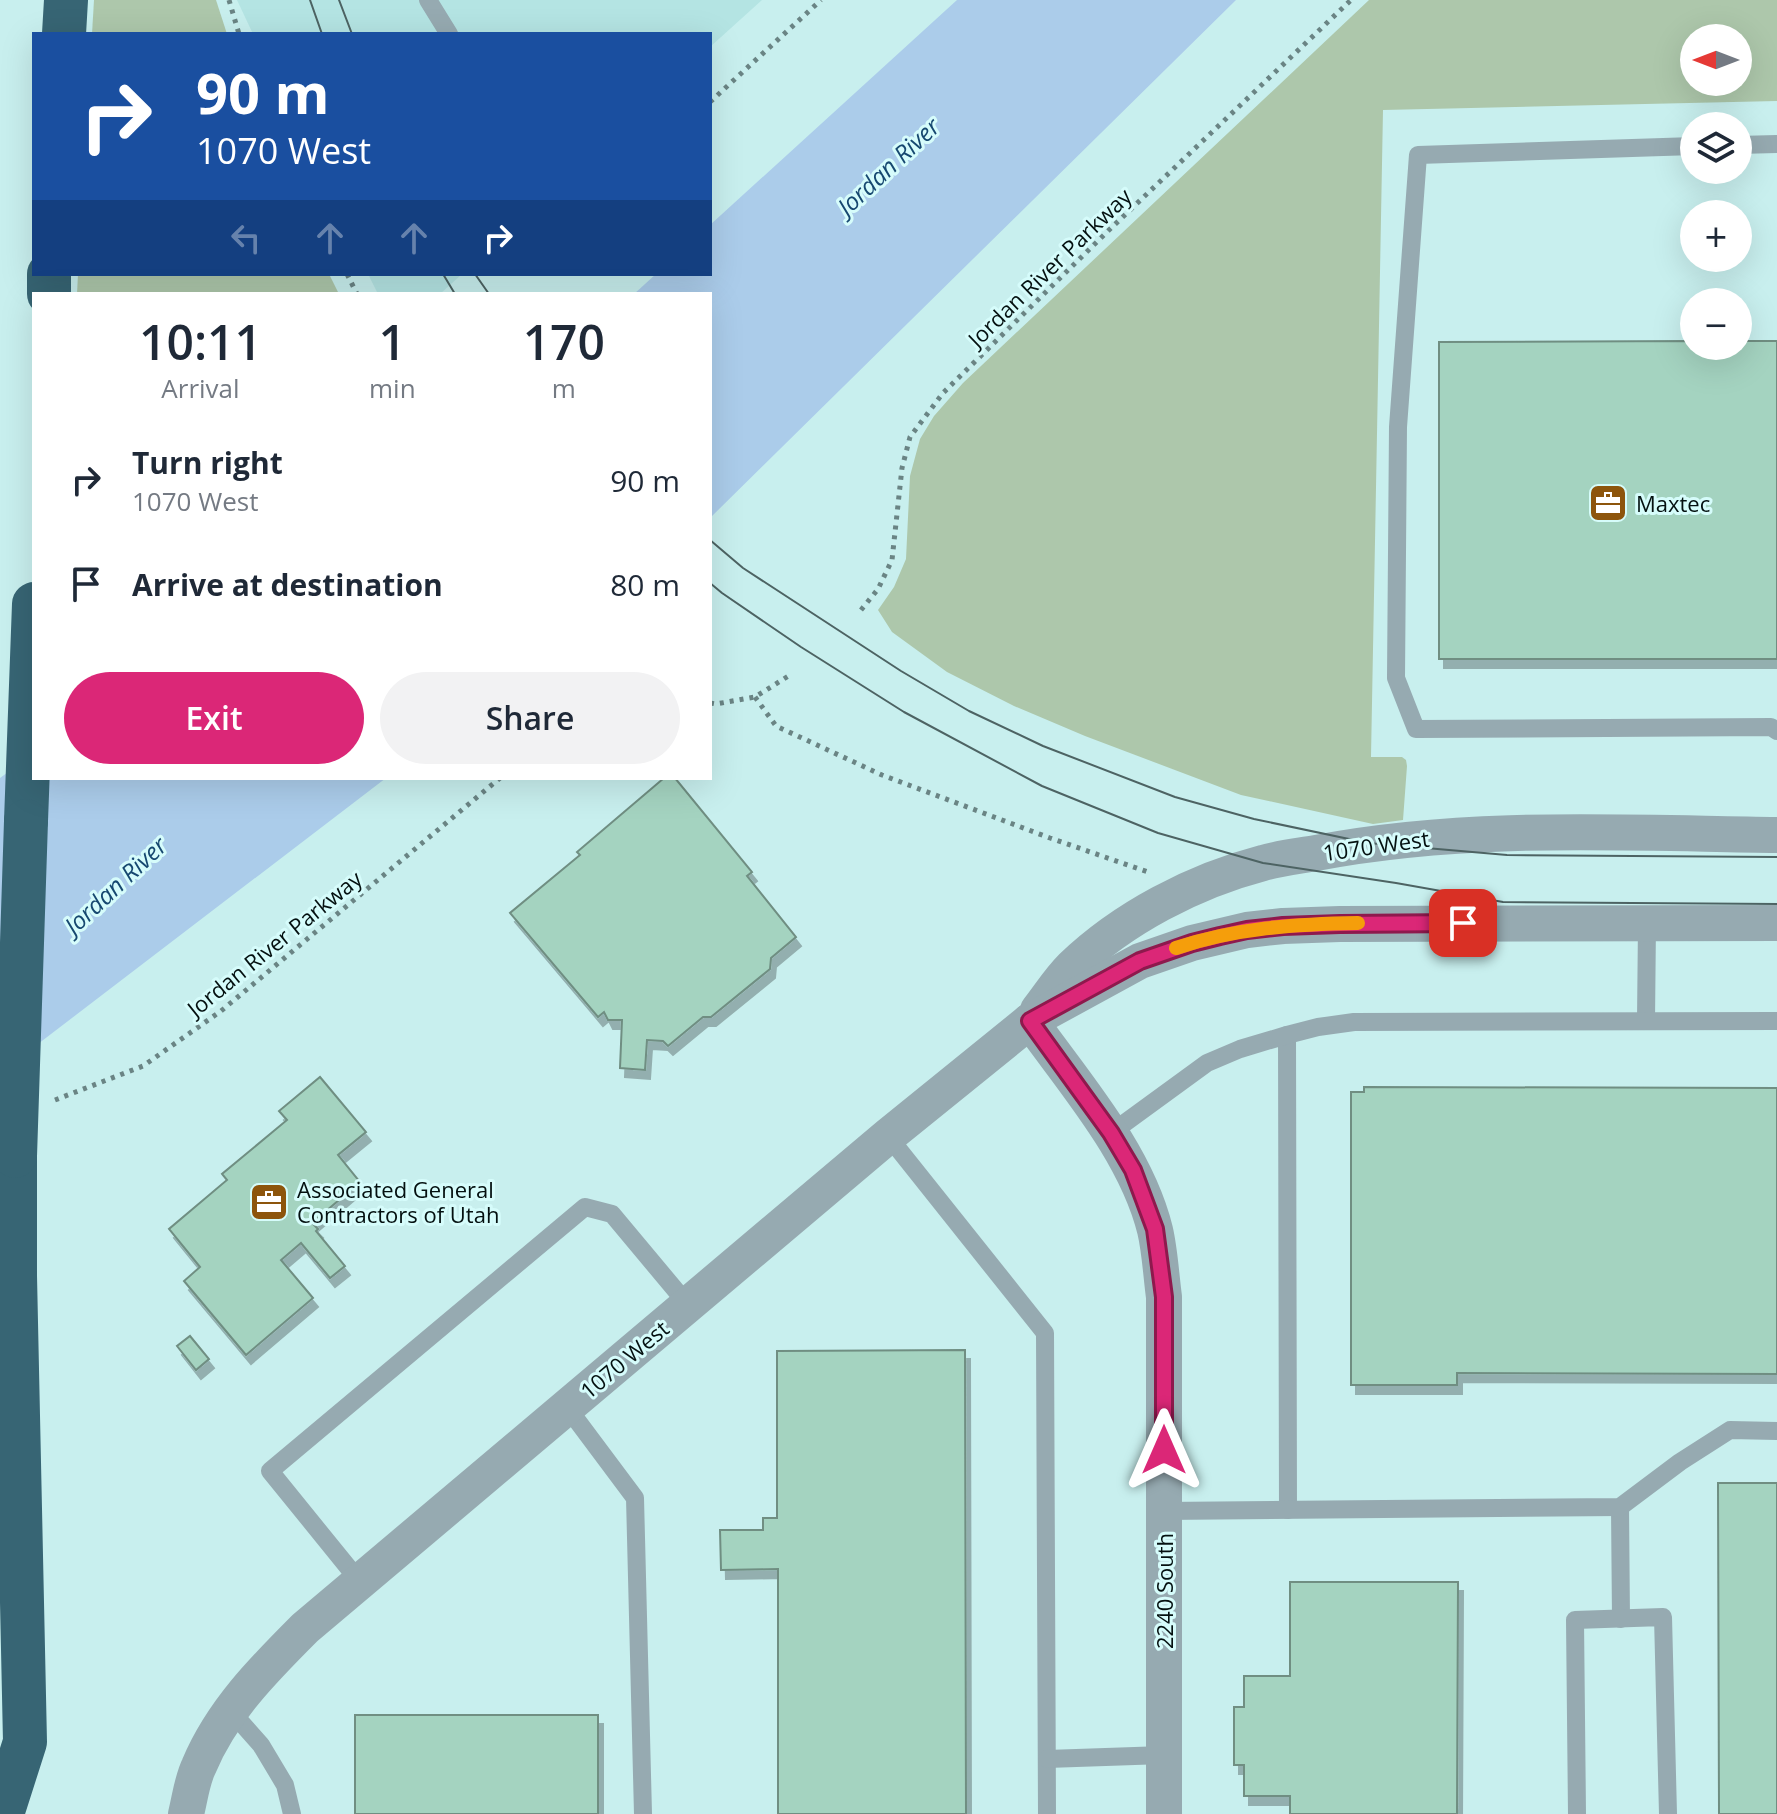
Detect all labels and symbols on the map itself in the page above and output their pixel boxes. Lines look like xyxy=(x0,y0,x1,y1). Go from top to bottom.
north arrow xyxy=(1680,24,1752,96)
water label: Jordan River xyxy=(827,109,948,225)
street label: Jordan River Parkway xyxy=(959,180,1138,354)
office icon: Maxtec xyxy=(1587,482,1629,524)
place label: Maxtec xyxy=(1636,488,1710,518)
street label: 1070 West xyxy=(1321,823,1431,867)
water label: Jordan River xyxy=(54,828,175,944)
street label: Jordan River Parkway xyxy=(179,863,368,1024)
pin xyxy=(1429,889,1497,957)
place label: Associated General Contractors of Utah xyxy=(297,1174,499,1229)
office icon: Associated General Contractors of Utah xyxy=(248,1181,290,1223)
street label: 1070 West xyxy=(573,1313,675,1405)
position arrow xyxy=(1122,1408,1206,1492)
street label: 2240 South xyxy=(1149,1533,1179,1649)

